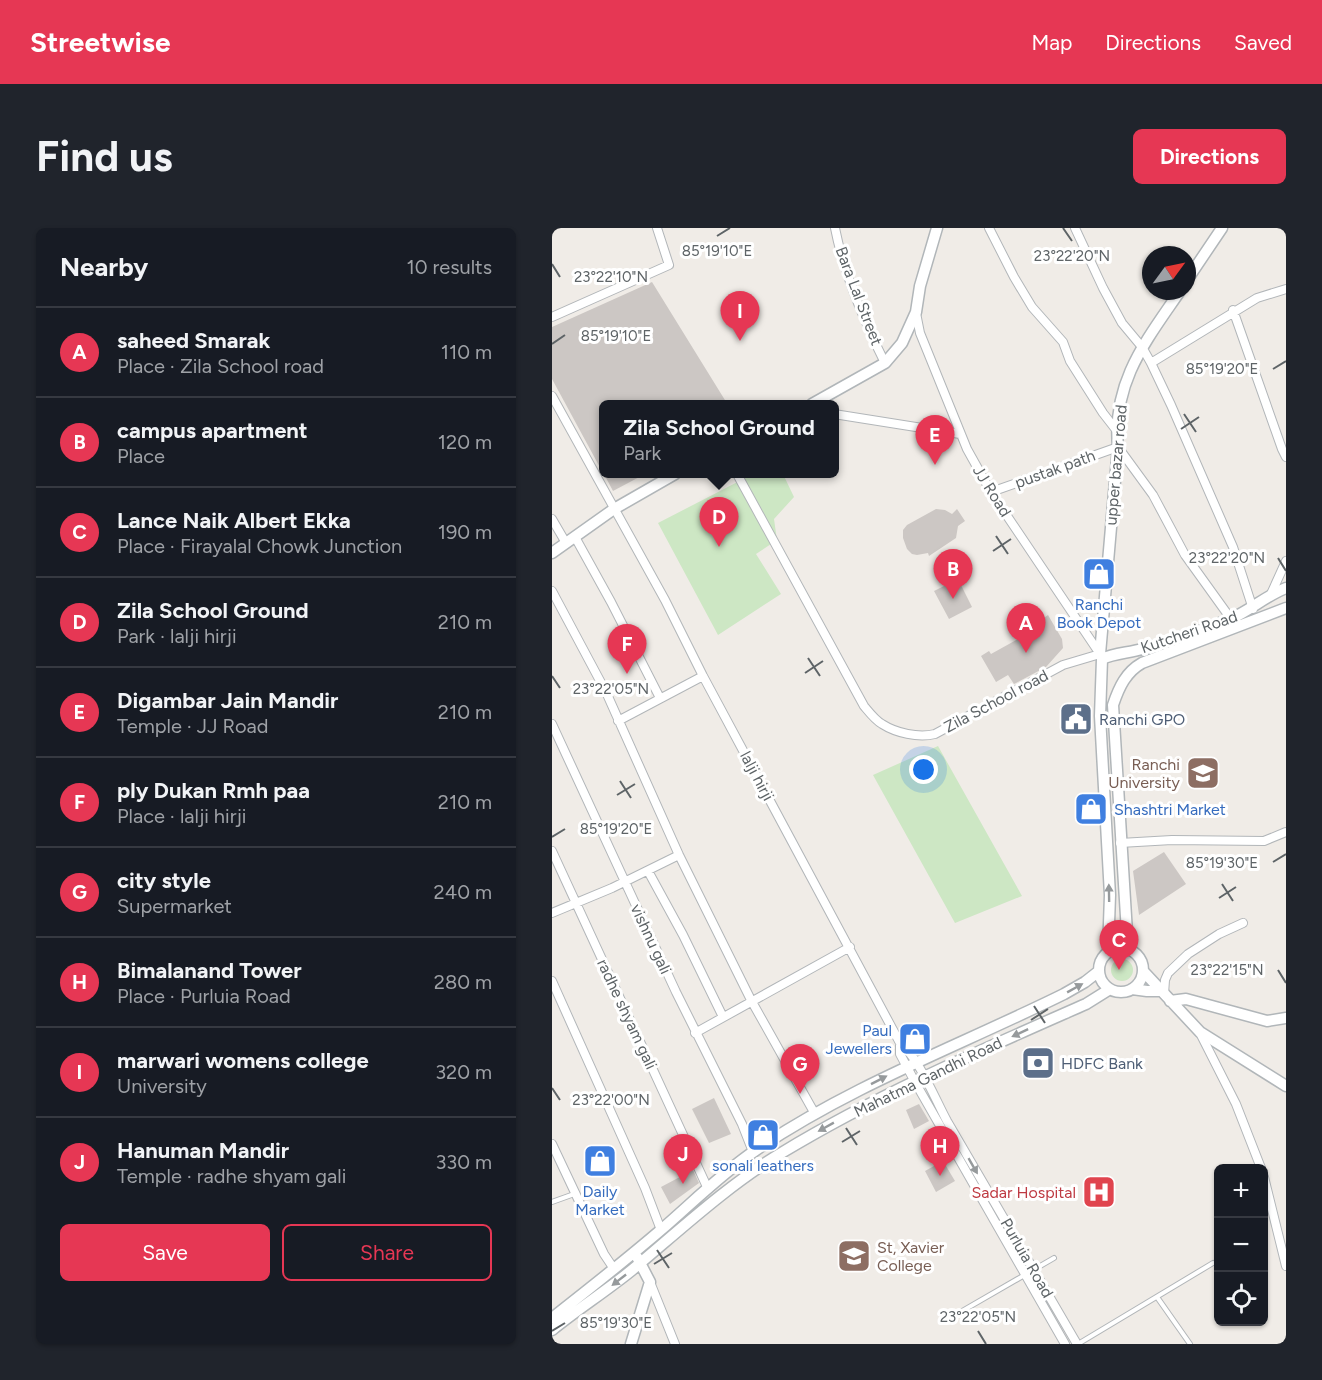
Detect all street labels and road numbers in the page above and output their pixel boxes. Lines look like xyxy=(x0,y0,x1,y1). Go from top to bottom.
street label: Bara Lal Street xyxy=(831,244,887,348)
street label: upper bazar road xyxy=(1101,404,1131,526)
street label: pustak path xyxy=(1012,446,1098,492)
street label: JJ Road xyxy=(969,462,1015,520)
street label: Kutcheri Road xyxy=(1138,607,1240,657)
street label: Zila School road xyxy=(941,666,1051,736)
street label: lalji hirji xyxy=(736,748,778,804)
street label: vishnu gali xyxy=(627,901,675,977)
street label: radhe shyam gali xyxy=(593,956,661,1072)
street label: Mahatma Gandhi Road xyxy=(851,1033,1005,1121)
street label: Purluia Road xyxy=(997,1215,1057,1301)

